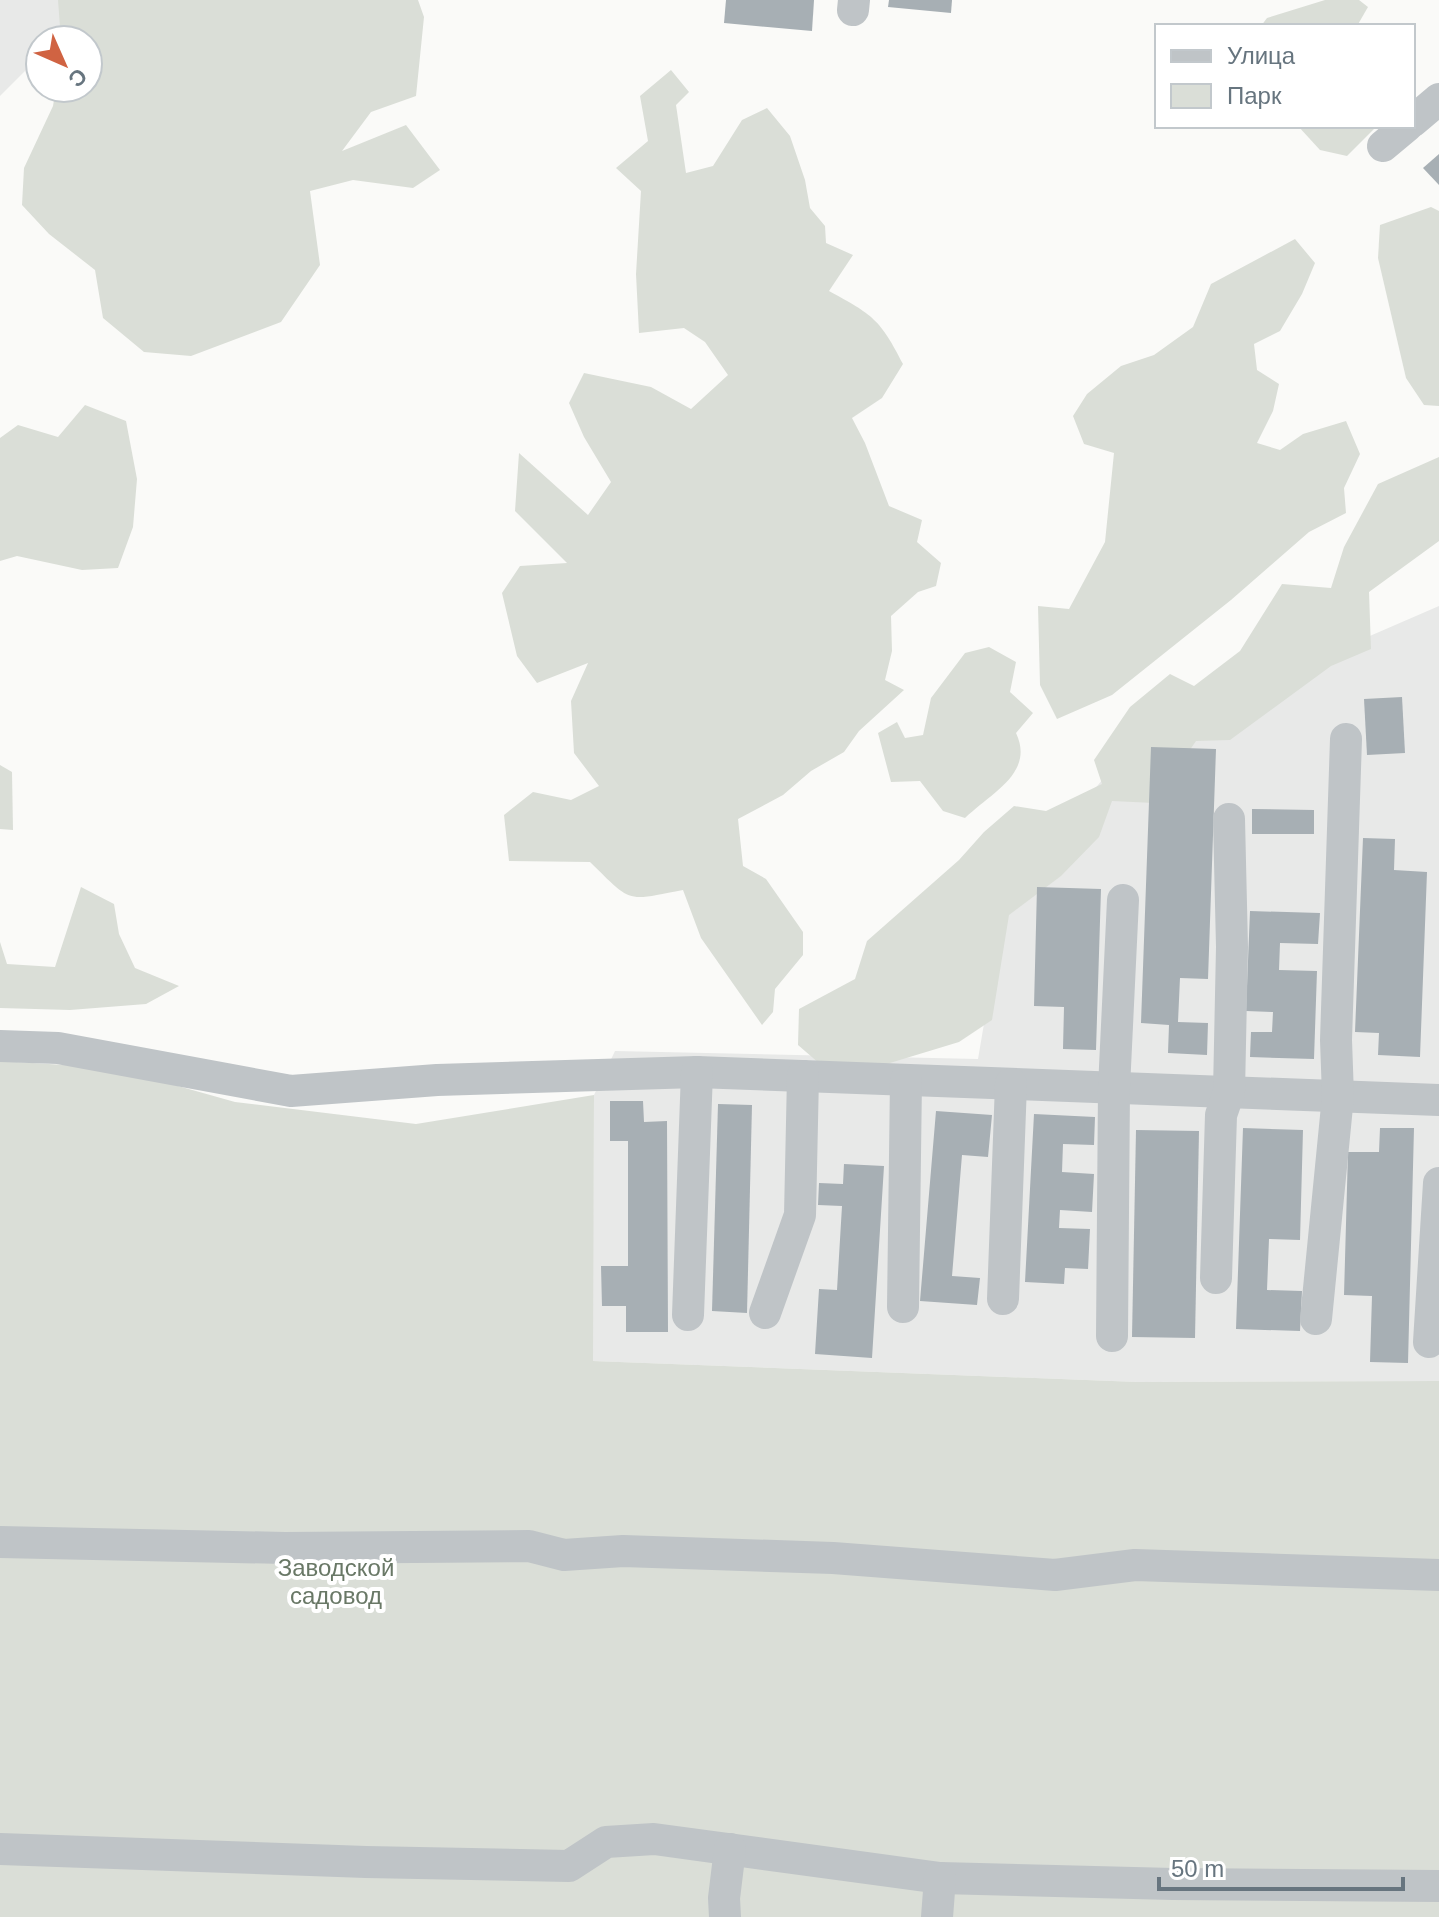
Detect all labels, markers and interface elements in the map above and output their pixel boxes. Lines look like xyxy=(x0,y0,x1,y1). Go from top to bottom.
north arrow xyxy=(24,24,104,104)
legend xyxy=(1155,24,1415,128)
text: Улица xyxy=(1227,42,1296,69)
text: С xyxy=(63,63,92,92)
text: Парк xyxy=(1227,82,1282,109)
park label: Заводской садовод xyxy=(278,1554,394,1609)
scale bar xyxy=(1159,1841,1403,1891)
text: 50 m xyxy=(1171,1855,1224,1882)

